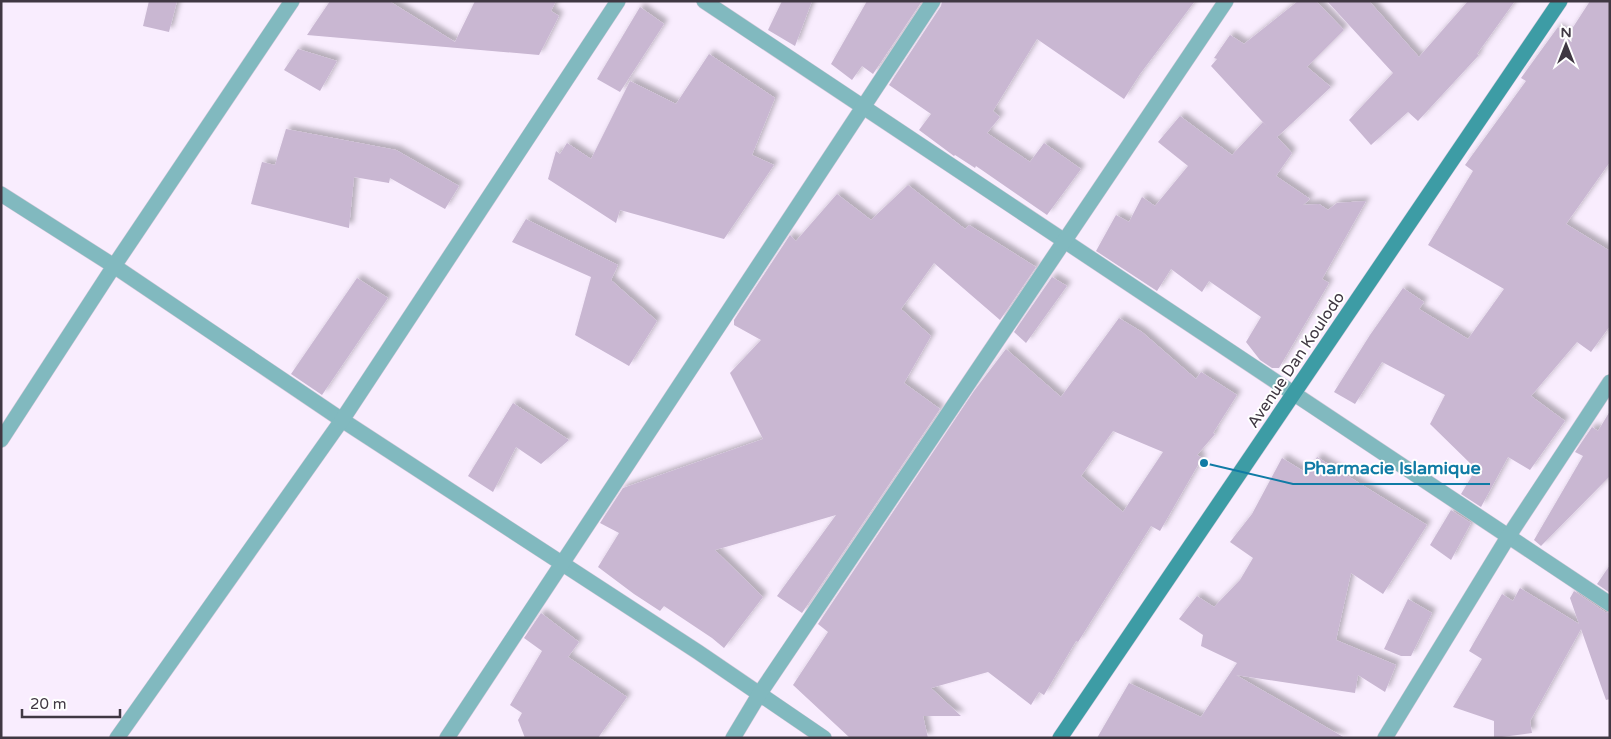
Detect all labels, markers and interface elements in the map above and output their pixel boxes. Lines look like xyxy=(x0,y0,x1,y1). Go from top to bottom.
north arrow xyxy=(1541,20,1591,70)
text: N xyxy=(1560,24,1572,41)
street label: Avenue Dan Koulodo xyxy=(1243,288,1349,432)
callout: Pharmacie Islamique xyxy=(1293,451,1490,484)
text: Pharmacie Islamique xyxy=(1303,457,1481,479)
scale bar xyxy=(22,686,120,718)
text: 20 m xyxy=(30,695,67,713)

